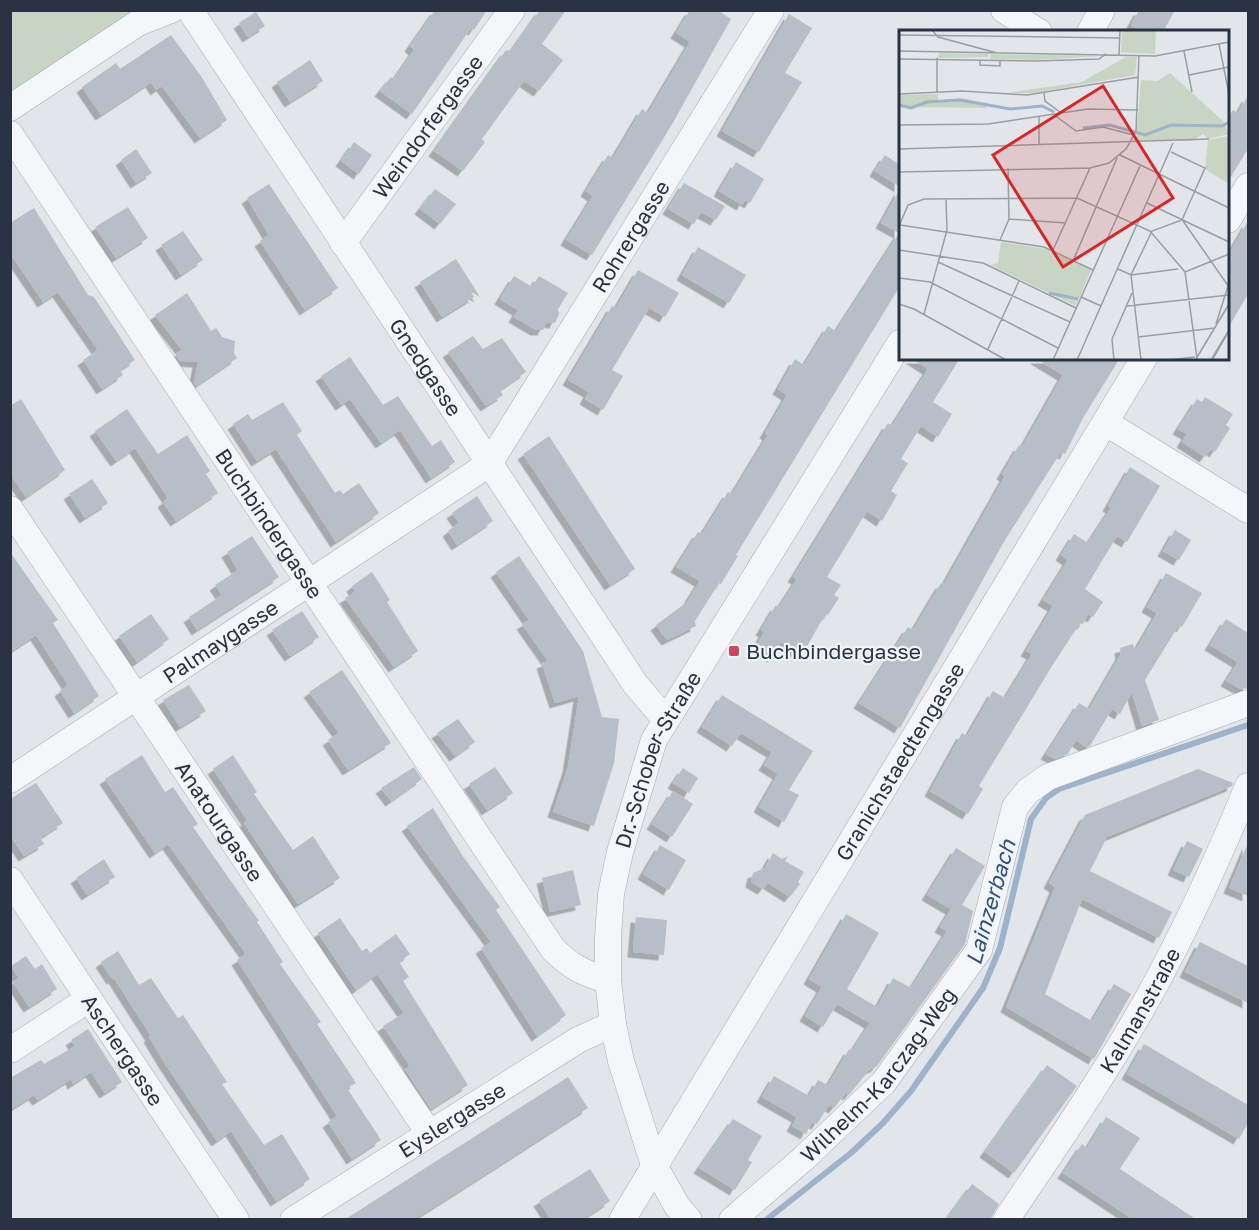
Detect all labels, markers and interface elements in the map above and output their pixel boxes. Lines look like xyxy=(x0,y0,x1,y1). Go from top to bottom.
inset map xyxy=(899,30,1229,360)
street label: Weindorfergasse xyxy=(367,50,488,203)
street label: Rohrergasse xyxy=(586,175,675,297)
street label: Gnedgasse xyxy=(384,313,468,421)
street label: Buchbindergasse xyxy=(210,443,329,604)
street label: Palmaygasse xyxy=(158,594,283,689)
place label: Buchbindergasse xyxy=(746,638,921,664)
marker: Buchbindergasse xyxy=(727,644,741,658)
street label: Granichstaedtengasse xyxy=(830,658,970,865)
street label: Dr.-Schober-Straße xyxy=(609,666,706,851)
street label: Anatourgasse xyxy=(170,756,269,886)
water label: Lainzerbach xyxy=(959,835,1021,968)
street label: Kalmanstraße xyxy=(1094,943,1185,1078)
street label: Wilhelm-Karczag-Weg xyxy=(795,982,961,1168)
street label: Aschergasse xyxy=(76,989,169,1111)
street label: Eyslergasse xyxy=(394,1076,510,1163)

